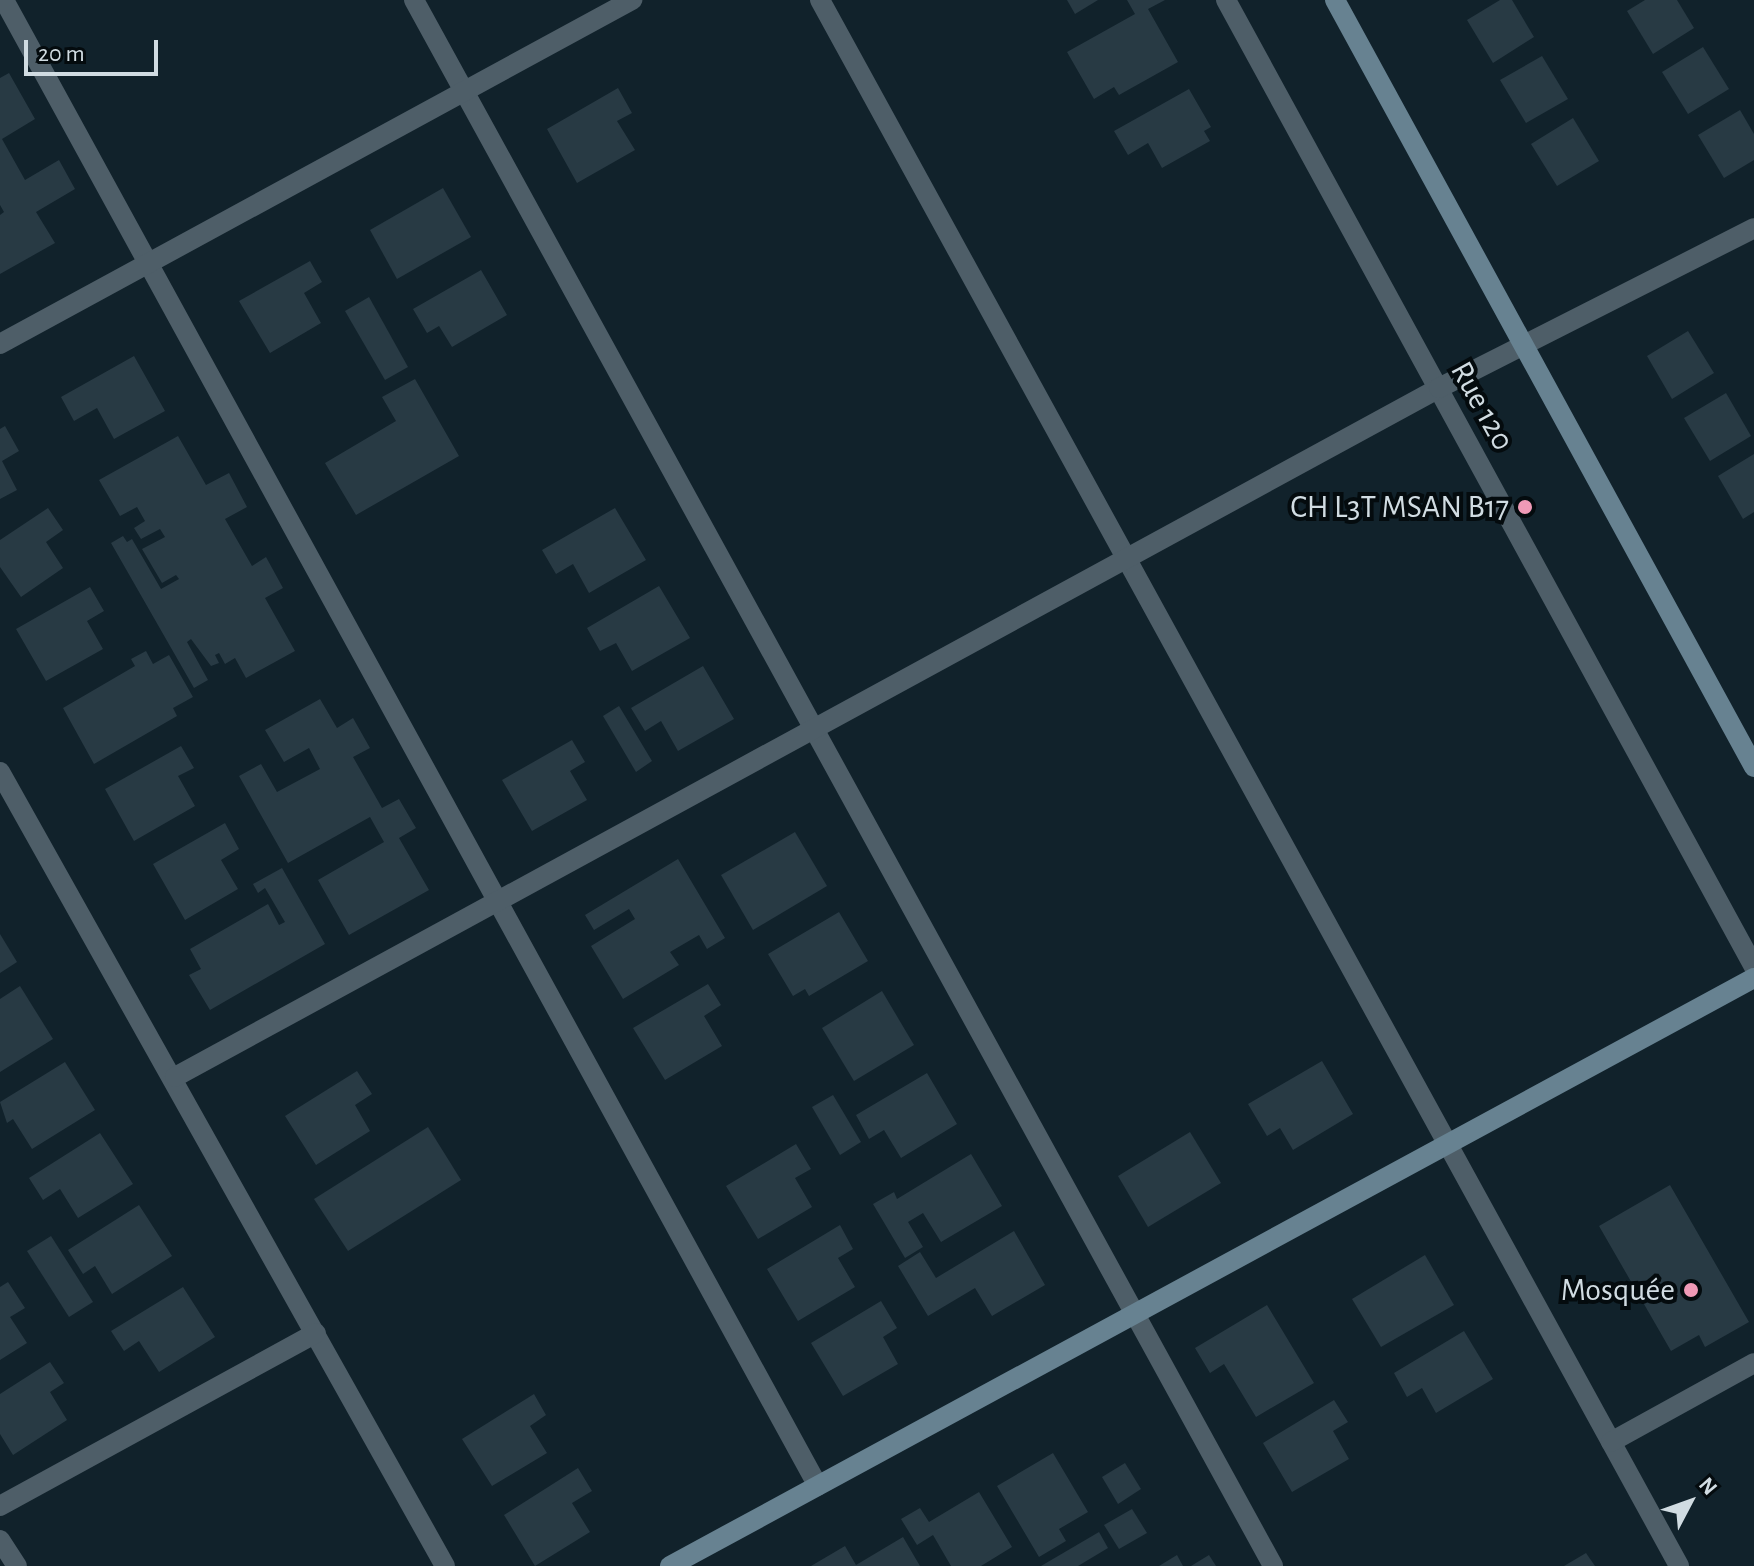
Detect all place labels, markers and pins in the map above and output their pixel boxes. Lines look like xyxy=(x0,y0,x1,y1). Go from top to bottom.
place label: CH L3T MSAN B17 xyxy=(1290,488,1509,526)
marker: CH L3T MSAN B17 xyxy=(1516,498,1534,516)
place label: Mosquée xyxy=(1561,1271,1675,1309)
marker: Mosquée xyxy=(1682,1281,1700,1299)

